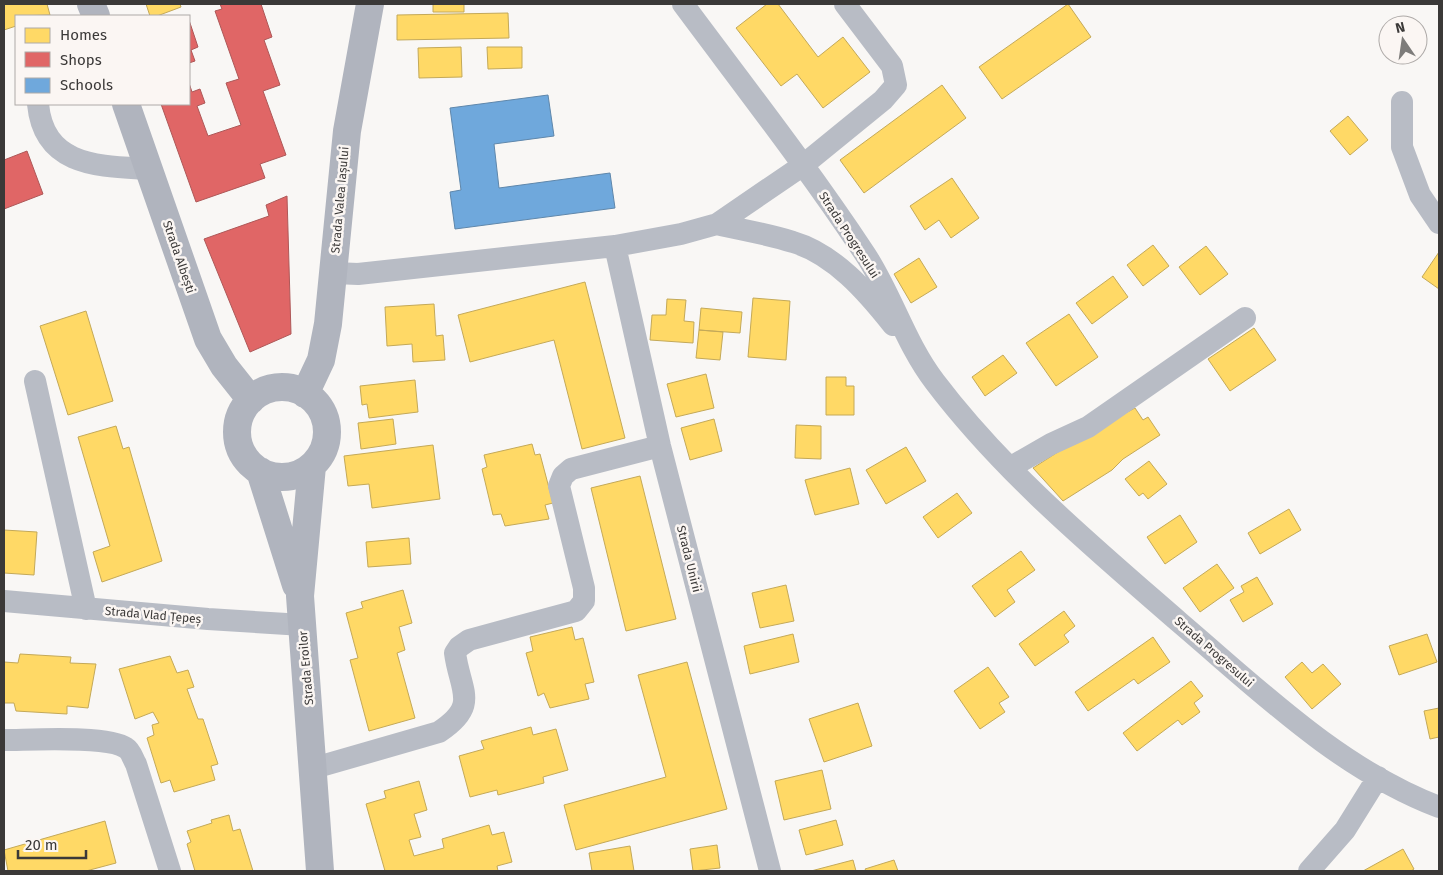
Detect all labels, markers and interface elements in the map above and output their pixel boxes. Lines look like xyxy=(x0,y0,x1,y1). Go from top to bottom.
legend xyxy=(15,15,190,105)
north arrow xyxy=(1378,15,1428,65)
text: N xyxy=(1394,18,1407,37)
text: Homes xyxy=(60,26,107,44)
text: Shops xyxy=(60,51,102,69)
text: Schools xyxy=(60,76,113,94)
street label: Strada Valea Iașului xyxy=(328,146,353,254)
street label: Strada Progresului xyxy=(816,189,882,281)
street label: Strada Albești xyxy=(159,219,198,295)
street label: Strada Unirii xyxy=(674,524,704,594)
street label: Strada Vlad Țepeș xyxy=(104,604,202,627)
street label: Strada Progresului xyxy=(1172,614,1256,690)
street label: Strada Eroilor xyxy=(296,630,316,706)
scale bar xyxy=(18,828,85,860)
text: 20 m xyxy=(25,836,58,854)

